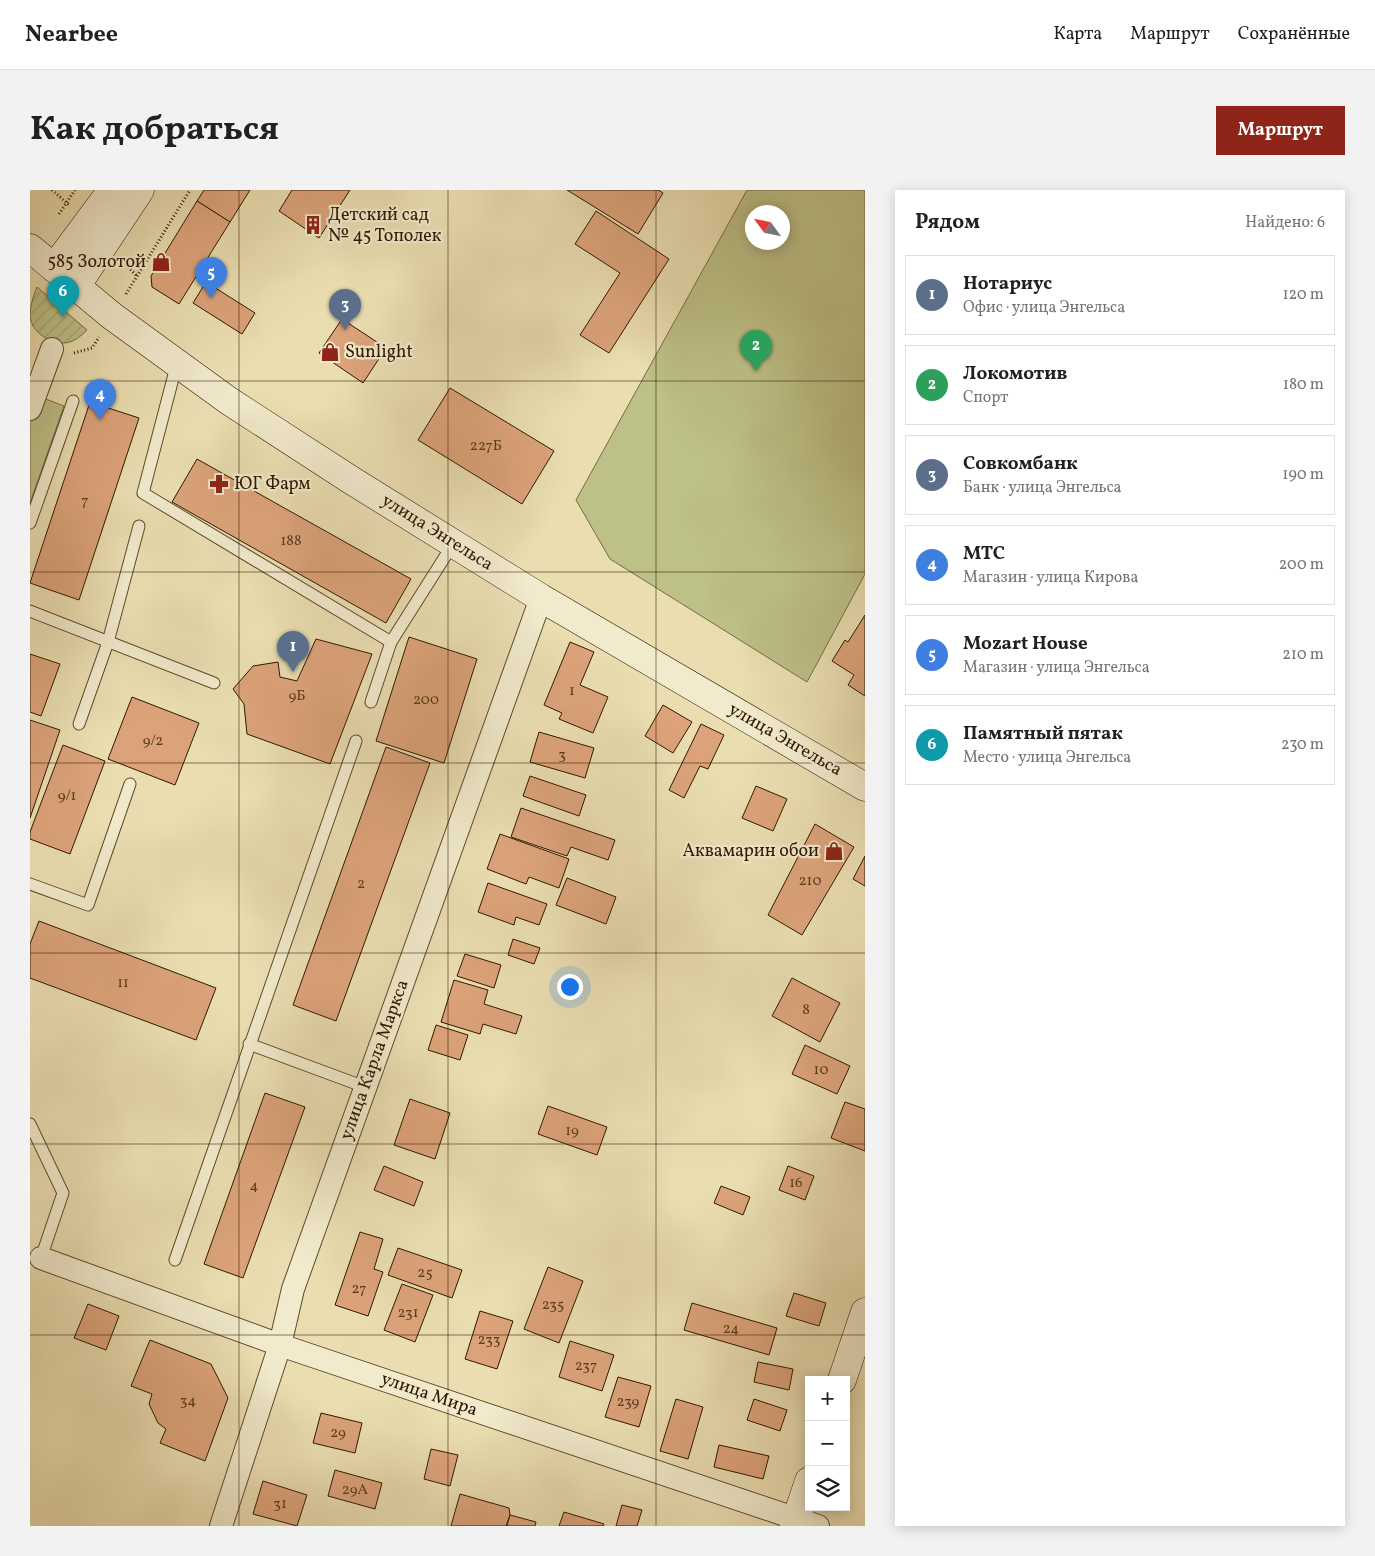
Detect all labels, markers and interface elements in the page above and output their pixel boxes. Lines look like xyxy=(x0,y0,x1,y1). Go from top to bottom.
text: Nearbee xyxy=(25,18,118,52)
text: Карта xyxy=(1053,22,1102,47)
text: Маршрут xyxy=(1130,22,1210,47)
text: Сохранённые xyxy=(1238,22,1350,47)
text: Как добраться xyxy=(30,106,279,154)
button: Маршрут xyxy=(1216,106,1345,155)
place label: Детский сад № 45 Тополек xyxy=(328,203,442,249)
north arrow xyxy=(745,205,790,250)
text: Рядом xyxy=(915,208,980,237)
text: Найдено: 6 xyxy=(1245,212,1325,234)
building icon: Детский сад № 45 Тополек xyxy=(302,214,324,236)
place label: 585 Золотой xyxy=(47,250,146,275)
shop icon: 585 Золотой xyxy=(150,251,172,273)
pin: 5 xyxy=(195,257,227,298)
text: Нотариус xyxy=(963,271,1052,297)
pin: 6 xyxy=(47,276,79,317)
text: 1 xyxy=(929,284,935,306)
text: 120 m xyxy=(1282,284,1324,306)
pin: 3 xyxy=(329,289,361,330)
text: Офис · улица Энгельса xyxy=(963,297,1125,319)
pin: 2 xyxy=(740,330,772,371)
place label: Sunlight xyxy=(345,340,413,365)
shop icon: Sunlight xyxy=(319,341,341,363)
text: Локомотив xyxy=(963,361,1067,387)
text: 2 xyxy=(928,374,936,396)
text: 180 m xyxy=(1283,374,1324,396)
pin: 4 xyxy=(84,379,116,420)
text: Спорт xyxy=(963,387,1008,409)
house number: 227Б xyxy=(470,436,502,457)
text: Совкомбанк xyxy=(963,451,1078,477)
text: 3 xyxy=(928,464,936,486)
text: 190 m xyxy=(1282,464,1324,486)
place label: ЮГ Фарм xyxy=(234,472,311,497)
pharmacy icon: ЮГ Фарм xyxy=(208,473,230,495)
text: Банк · улица Энгельса xyxy=(963,477,1122,499)
street label: улица Энгельса xyxy=(376,489,498,577)
house number: 7 xyxy=(81,491,89,512)
house number: 188 xyxy=(280,531,302,552)
text: МТС xyxy=(963,541,1005,567)
text: 4 xyxy=(927,554,937,576)
text: 200 m xyxy=(1279,554,1324,576)
text: Магазин · улица Кирова xyxy=(963,567,1138,589)
pin: 1 xyxy=(277,631,309,672)
text: Mozart House xyxy=(963,631,1088,657)
text: 5 xyxy=(928,644,936,666)
text: 210 m xyxy=(1282,644,1324,666)
text: Магазин · улица Энгельса xyxy=(963,657,1150,679)
house number: 1 xyxy=(569,681,575,702)
house number: 9Б xyxy=(288,686,306,707)
house number: 200 xyxy=(413,690,439,711)
street label: улица Энгельса xyxy=(724,697,846,783)
text: Памятный пятак xyxy=(963,721,1123,747)
house number: 9/2 xyxy=(143,731,163,752)
text: 6 xyxy=(928,734,936,756)
text: 230 m xyxy=(1281,734,1324,756)
house number: 3 xyxy=(558,745,566,766)
text: Место · улица Энгельса xyxy=(963,747,1131,769)
house number: 9/1 xyxy=(58,786,76,807)
place label: Аквамарин обои xyxy=(682,839,819,864)
shop icon: Аквамарин обои xyxy=(823,840,845,862)
house number: 210 xyxy=(799,871,821,892)
house number: 2 xyxy=(357,874,365,895)
house number: 11 xyxy=(117,973,129,994)
your location xyxy=(557,974,583,1000)
street label: улица Карла Маркса xyxy=(334,976,416,1144)
house number: 8 xyxy=(802,1000,810,1021)
house number: 10 xyxy=(814,1060,828,1081)
house number: 19 xyxy=(565,1121,579,1142)
house number: 16 xyxy=(789,1173,803,1194)
house number: 4 xyxy=(250,1176,259,1197)
house number: 25 xyxy=(417,1263,433,1284)
house number: 27 xyxy=(352,1279,366,1300)
house number: 235 xyxy=(542,1295,564,1316)
house number: 231 xyxy=(397,1303,419,1324)
house number: 24 xyxy=(723,1319,739,1340)
house number: 233 xyxy=(478,1330,500,1351)
house number: 237 xyxy=(575,1356,597,1377)
street label: улица Мира xyxy=(377,1367,481,1423)
map controls xyxy=(805,1376,850,1511)
button: + xyxy=(805,1376,850,1421)
house number: 34 xyxy=(180,1391,196,1412)
house number: 239 xyxy=(617,1392,640,1413)
button: − xyxy=(805,1421,850,1466)
house number: 29 xyxy=(330,1423,346,1444)
button: layers xyxy=(805,1466,850,1511)
house number: 29А xyxy=(342,1480,369,1501)
house number: 31 xyxy=(273,1494,287,1515)

